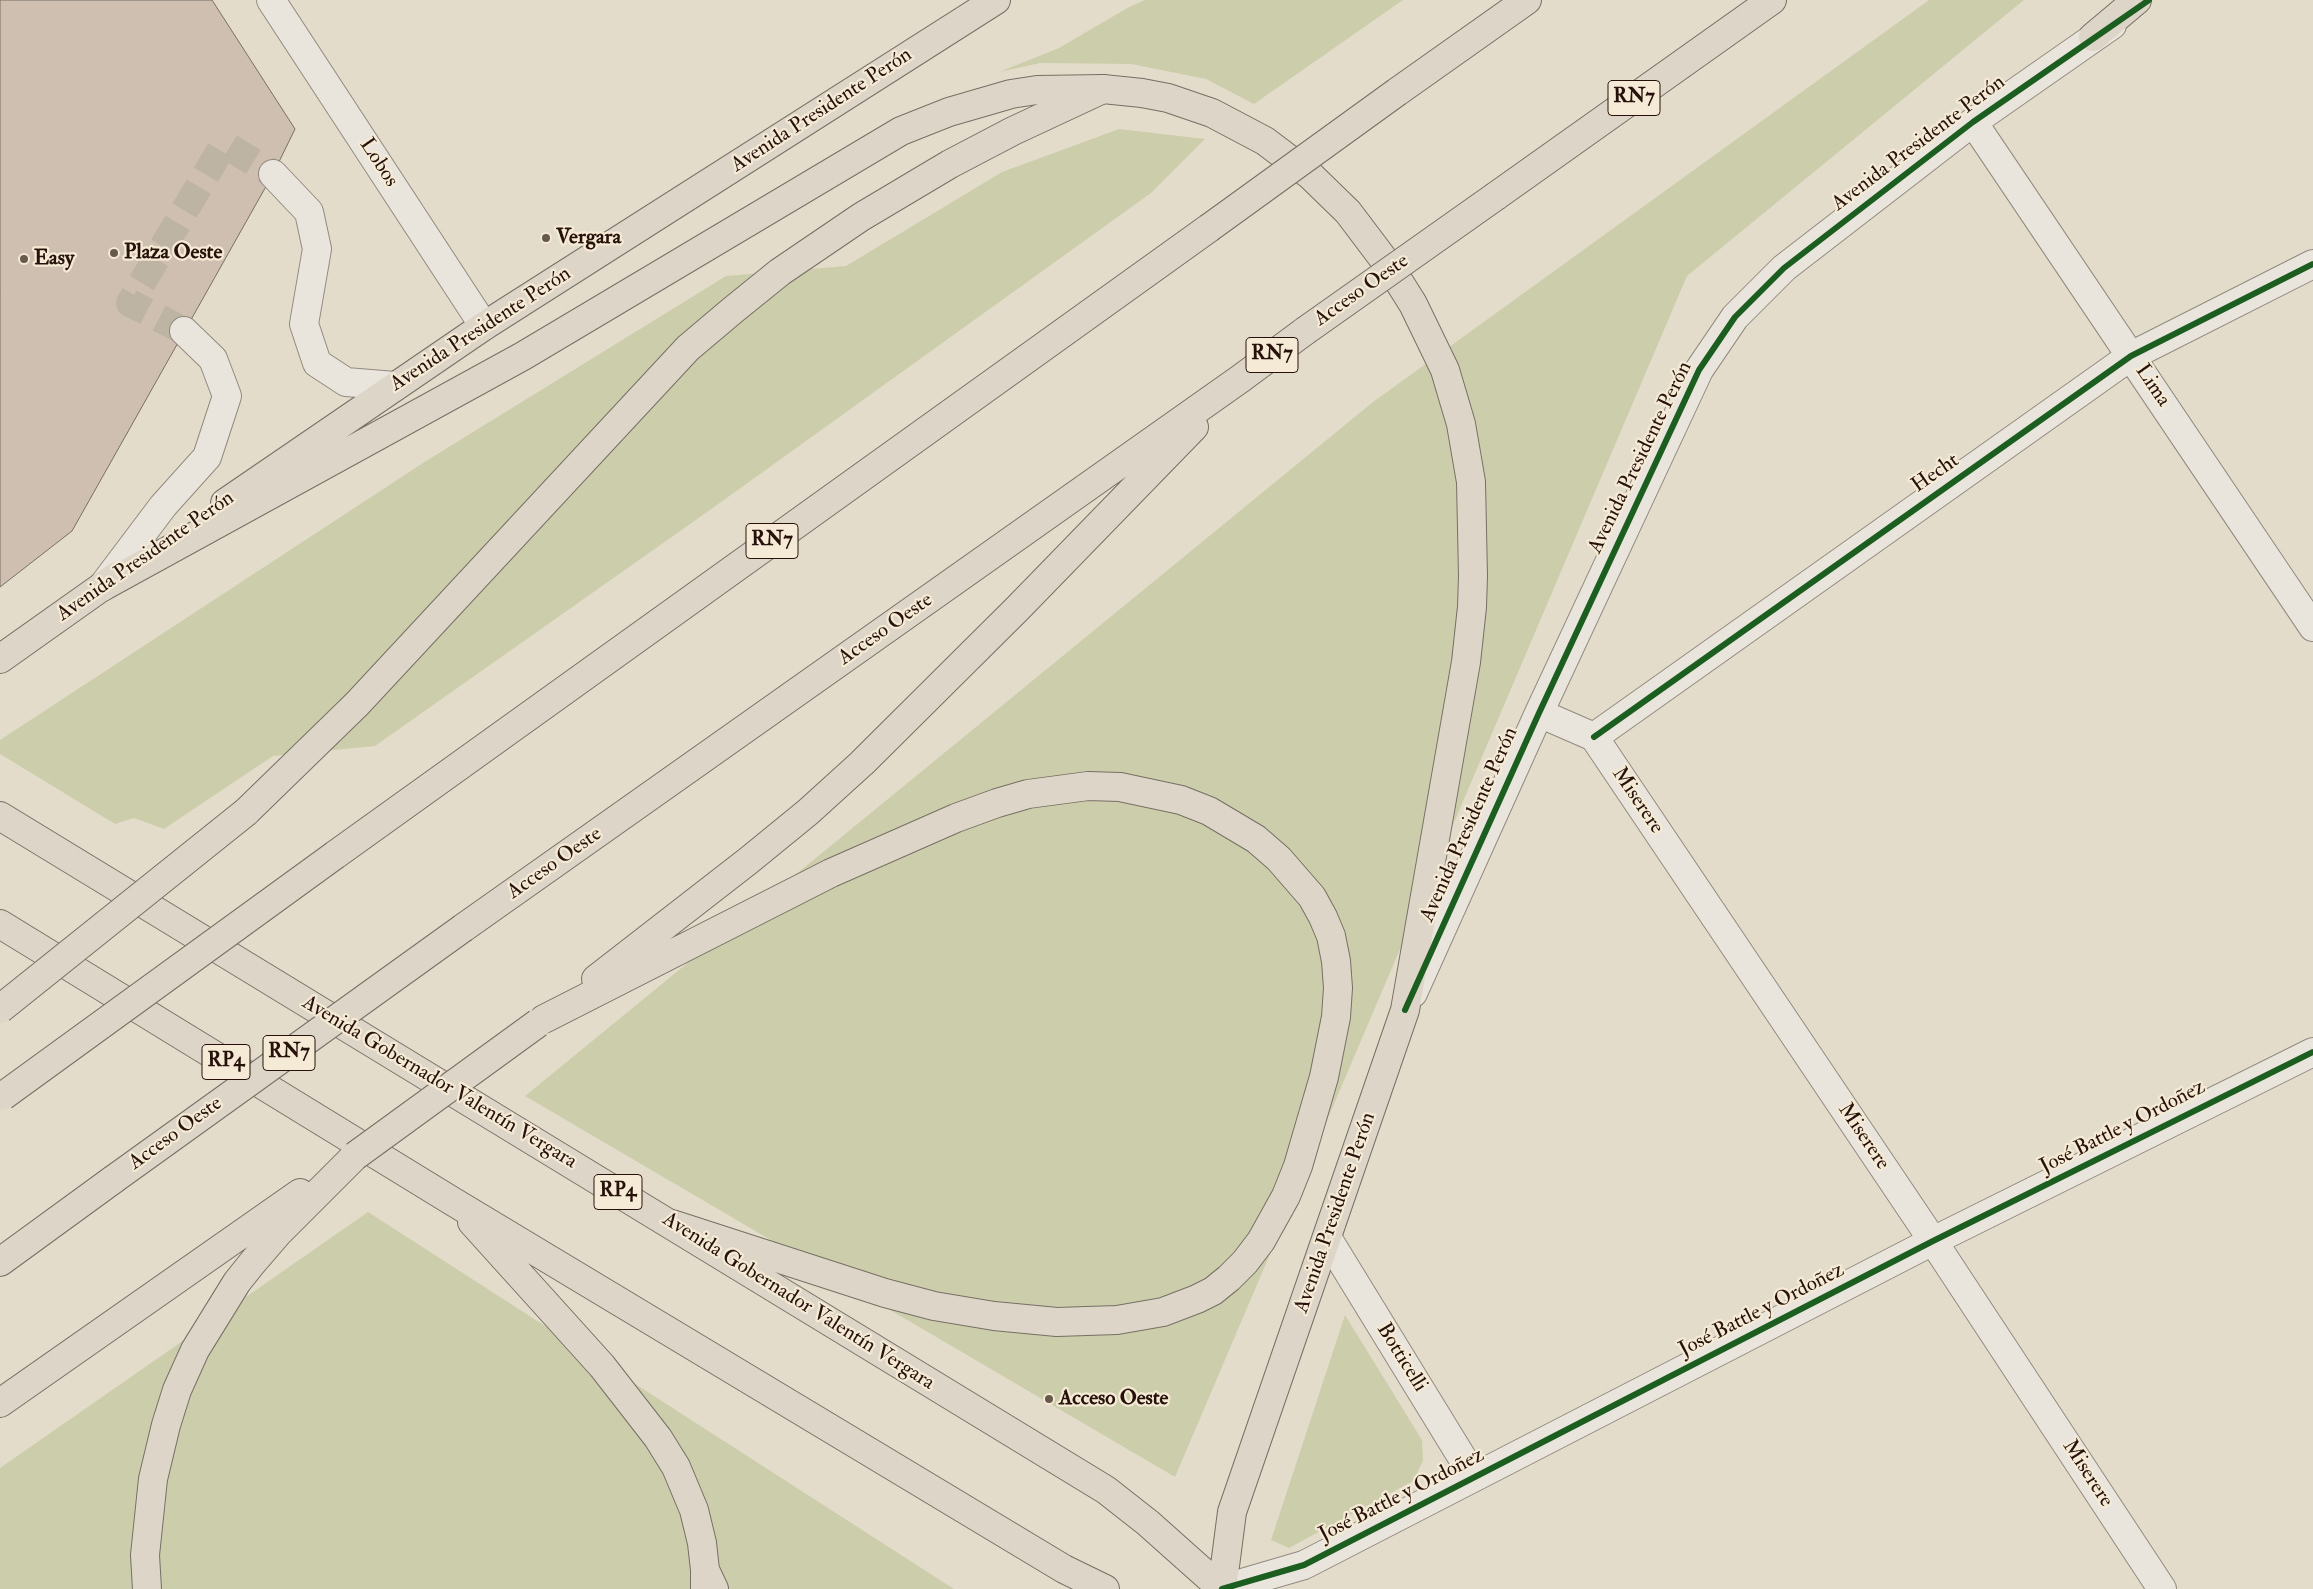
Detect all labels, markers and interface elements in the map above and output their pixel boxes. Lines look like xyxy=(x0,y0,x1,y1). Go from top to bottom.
street label: Avenida Presidente Perón xyxy=(727,43,917,179)
street label: Avenida Presidente Perón xyxy=(1827,71,2011,217)
road number: RN7 xyxy=(1608,80,1660,116)
street label: Lobos xyxy=(353,134,403,192)
place label: Vergara xyxy=(556,225,621,251)
marker: Vergara xyxy=(540,232,552,244)
place label: Plaza Oeste xyxy=(124,240,222,266)
place label: Easy xyxy=(34,246,74,272)
marker: Plaza Oeste xyxy=(108,247,120,259)
street label: Acceso Oeste xyxy=(1310,249,1414,333)
marker: Easy xyxy=(18,253,30,265)
street label: Avenida Presidente Perón xyxy=(386,262,576,398)
road number: RN7 xyxy=(1246,338,1298,372)
street label: Avenida Presidente Perón xyxy=(1584,358,1698,558)
street label: Lima xyxy=(2129,360,2175,412)
street label: Hecht xyxy=(1908,449,1964,499)
street label: Avenida Presidente Perón xyxy=(53,486,239,628)
road number: RN7 xyxy=(746,524,798,558)
street label: Acceso Oeste xyxy=(834,588,938,672)
street label: Avenida Presidente Perón xyxy=(1416,724,1524,926)
street label: Miserere xyxy=(1606,763,1668,839)
street label: Acceso Oeste xyxy=(503,822,607,906)
street label: Avenida Gobernador Valentín Vergara xyxy=(297,991,581,1175)
road number: RN7 xyxy=(263,1036,315,1070)
road number: RP4 xyxy=(202,1044,250,1080)
street label: José Battle y Ordoñez xyxy=(2036,1076,2210,1180)
street label: Acceso Oeste xyxy=(124,1092,228,1176)
street label: Miserere xyxy=(1832,1099,1894,1175)
street label: Avenida Presidente Perón xyxy=(1290,1109,1382,1317)
road number: RP4 xyxy=(594,1174,642,1210)
street label: Avenida Gobernador Valentín Vergara xyxy=(657,1208,939,1396)
street label: José Battle y Ordoñez xyxy=(1675,1259,1849,1363)
street label: Botticelli xyxy=(1370,1319,1432,1397)
place label: Acceso Oeste xyxy=(1059,1386,1168,1412)
marker: Acceso Oeste xyxy=(1043,1393,1055,1405)
street label: Miserere xyxy=(2056,1436,2118,1512)
street label: José Battle y Ordoñez xyxy=(1315,1444,1489,1548)

